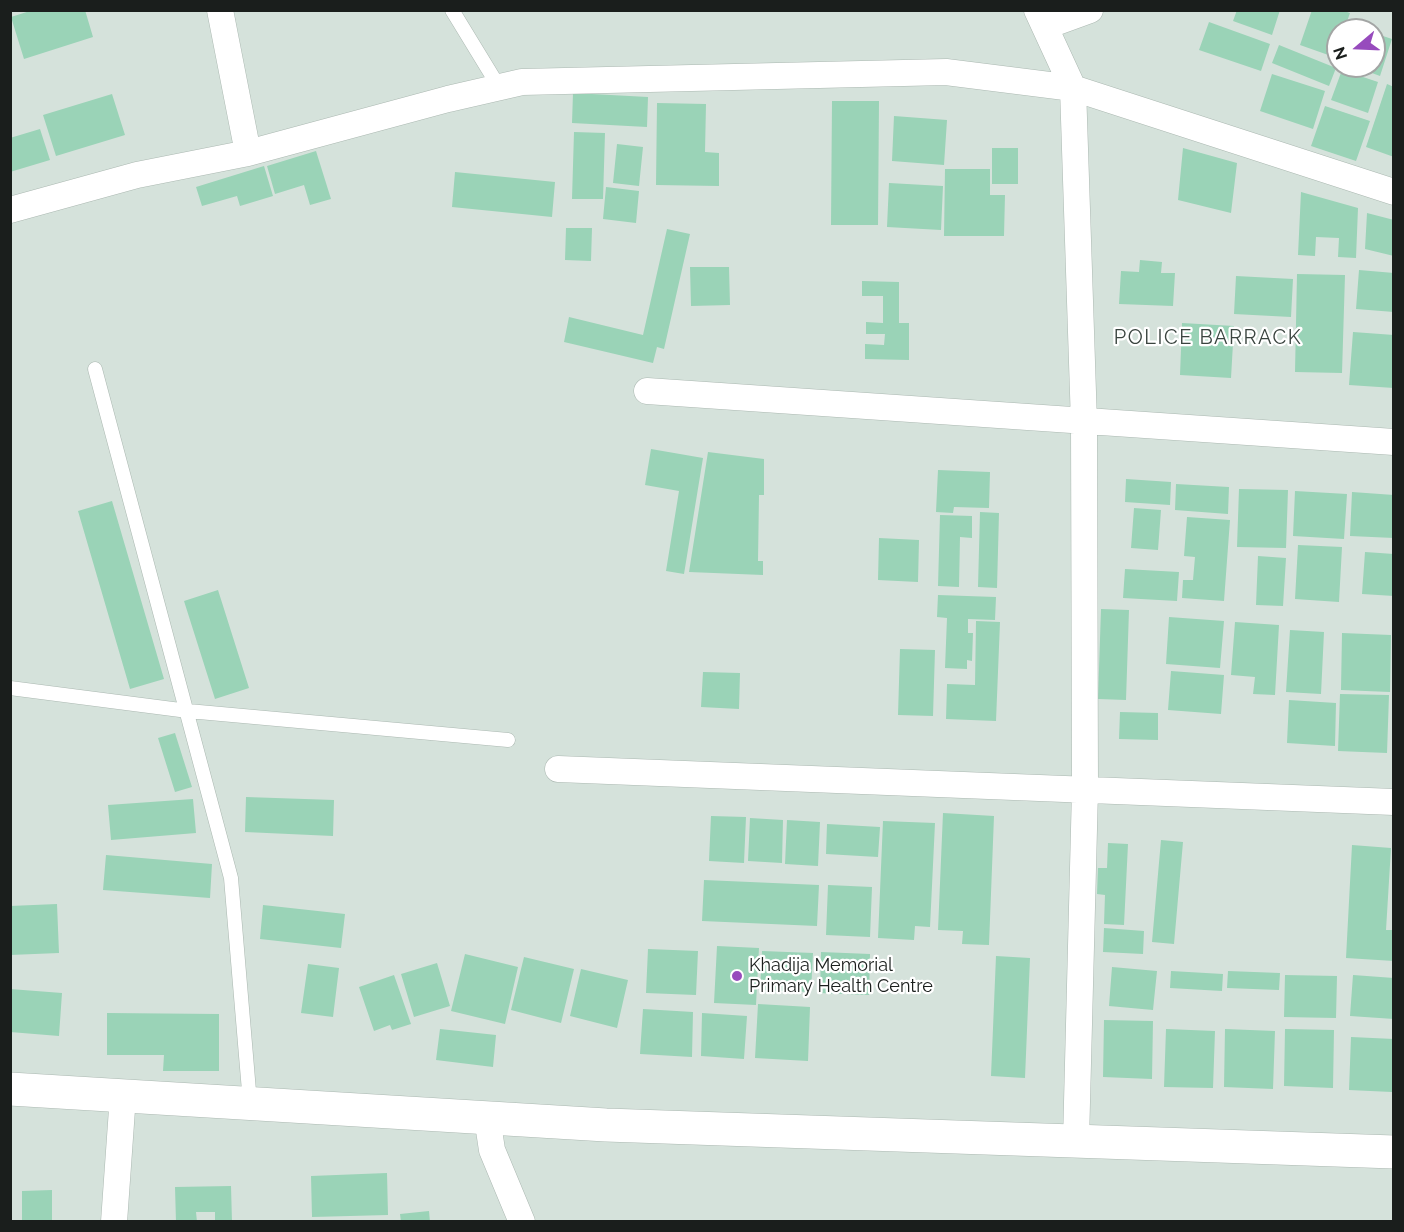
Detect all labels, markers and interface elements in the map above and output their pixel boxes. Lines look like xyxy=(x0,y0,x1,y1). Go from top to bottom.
north arrow xyxy=(1326,18,1386,78)
text: N xyxy=(1329,45,1351,62)
district label: POLICE BARRACK xyxy=(1114,326,1302,350)
place label: Khadija Memorial Primary Health Centre xyxy=(749,955,933,998)
marker: Khadija Memorial Primary Health Centre xyxy=(730,969,744,983)

